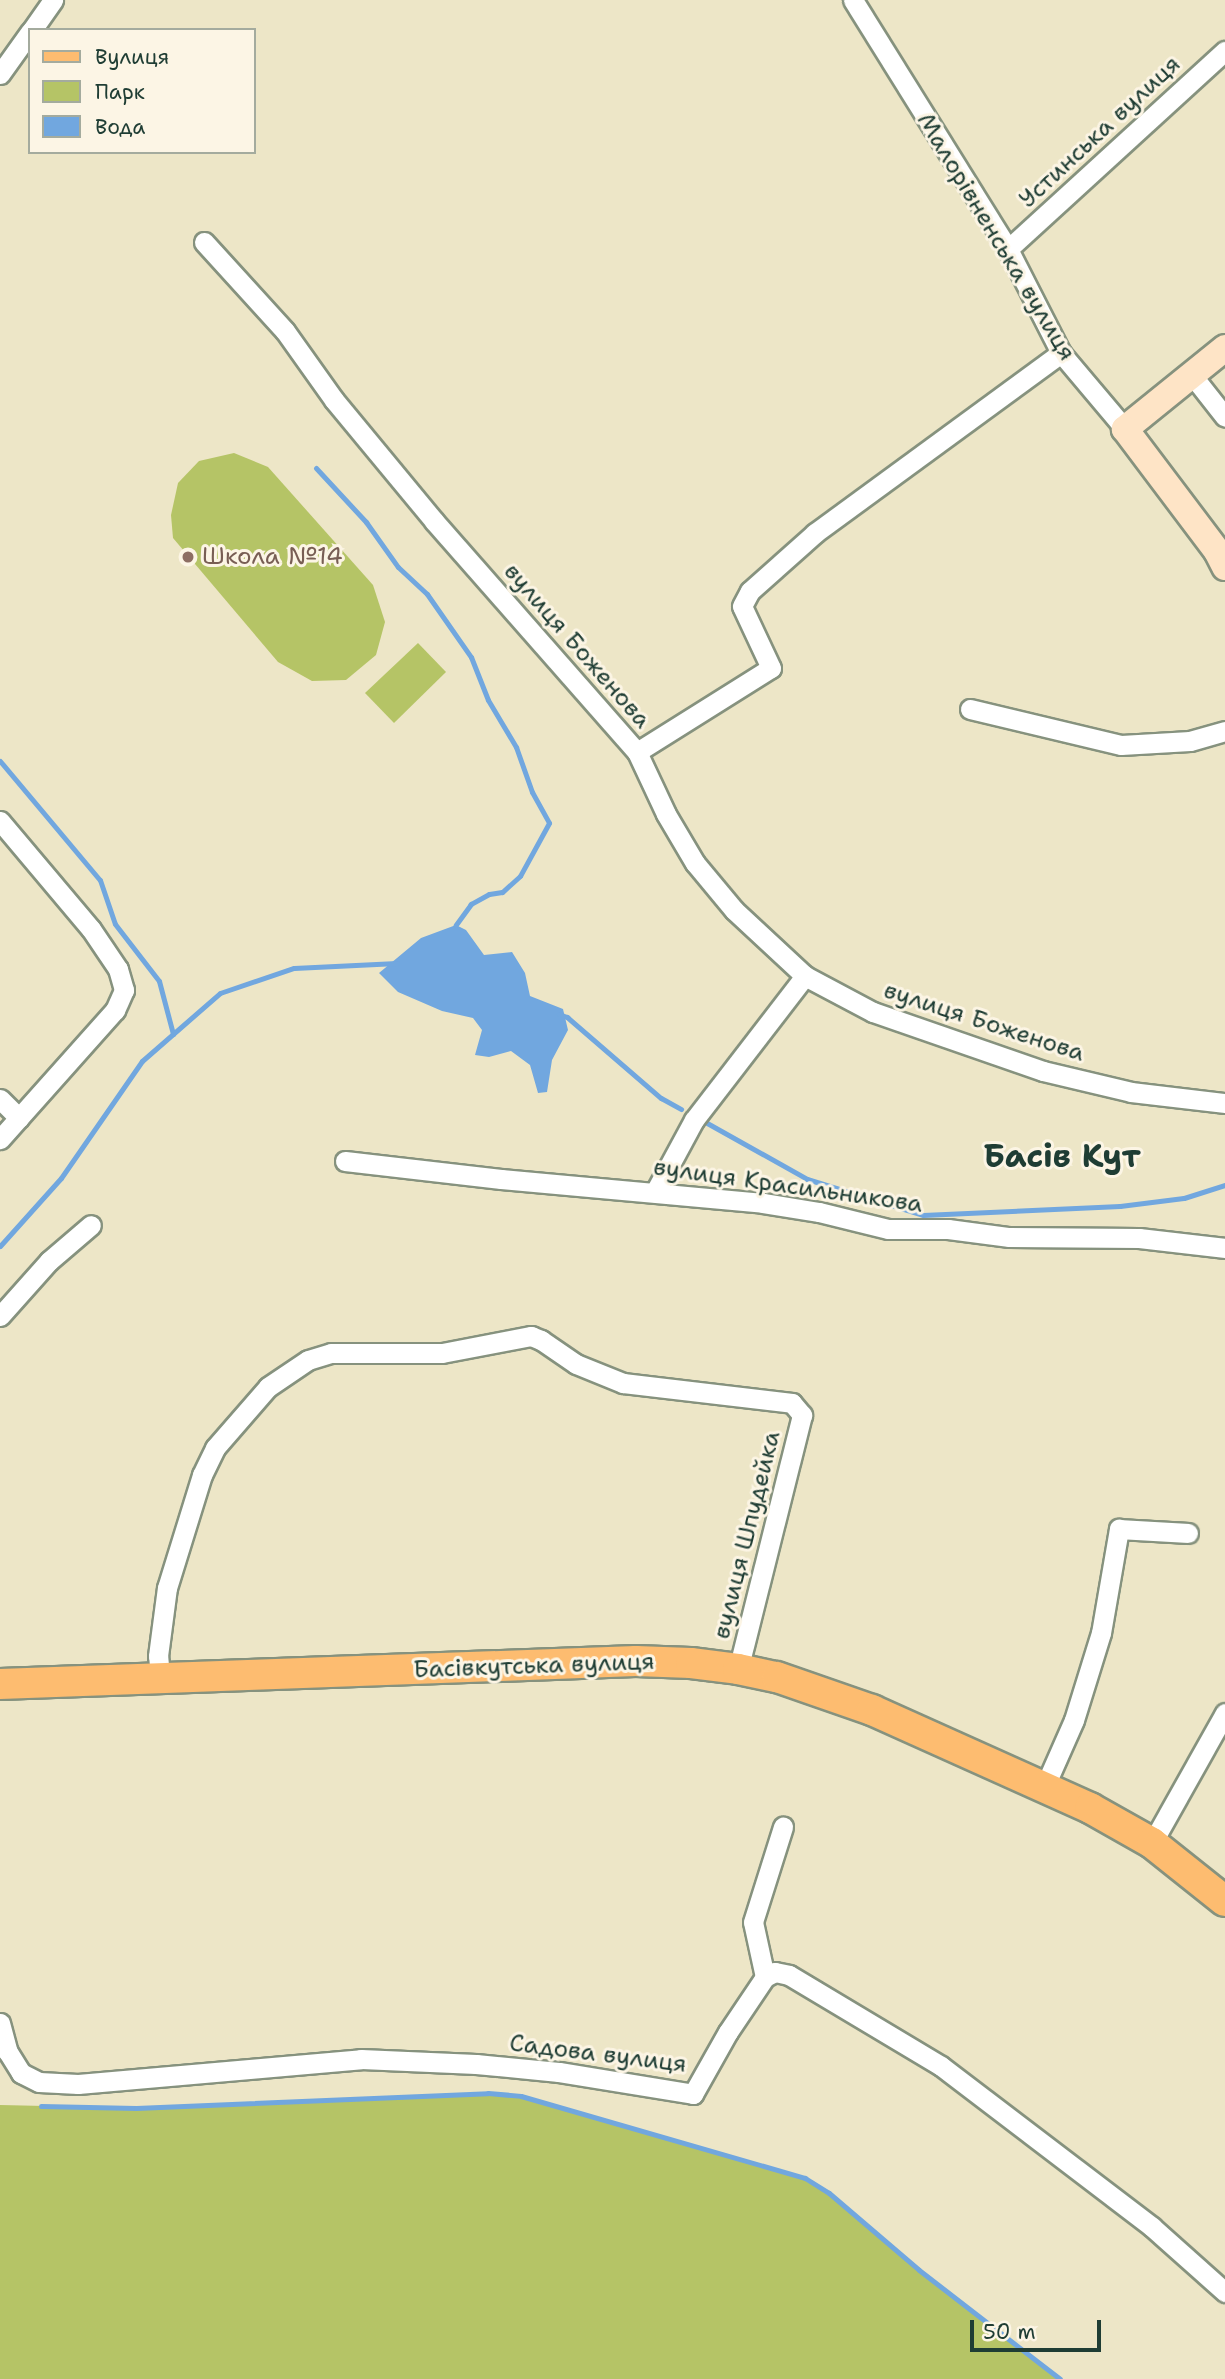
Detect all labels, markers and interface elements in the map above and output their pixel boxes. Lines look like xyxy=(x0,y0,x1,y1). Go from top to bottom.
legend xyxy=(28,28,256,154)
text: Вулиця xyxy=(95,43,169,71)
street label: Устинська вулиця xyxy=(1013,50,1187,214)
text: Парк xyxy=(95,78,145,106)
street label: Малорівненська вулиця xyxy=(911,108,1081,366)
text: Вода xyxy=(95,113,145,141)
place label: Школа №14 xyxy=(202,543,343,571)
marker: Школа №14 xyxy=(180,549,196,565)
street label: вулиця Боженова xyxy=(498,558,656,734)
street label: вулиця Боженова xyxy=(880,976,1088,1068)
district label: Басів Кут xyxy=(983,1137,1141,1175)
street label: вулиця Красильникова xyxy=(652,1153,924,1219)
street label: вулиця Шпудейка xyxy=(707,1428,787,1642)
street label: Басівкутська вулиця xyxy=(413,1647,655,1685)
street label: Садова вулиця xyxy=(508,2029,688,2079)
scale bar xyxy=(973,2306,1104,2350)
text: 50 m xyxy=(983,2318,1036,2346)

